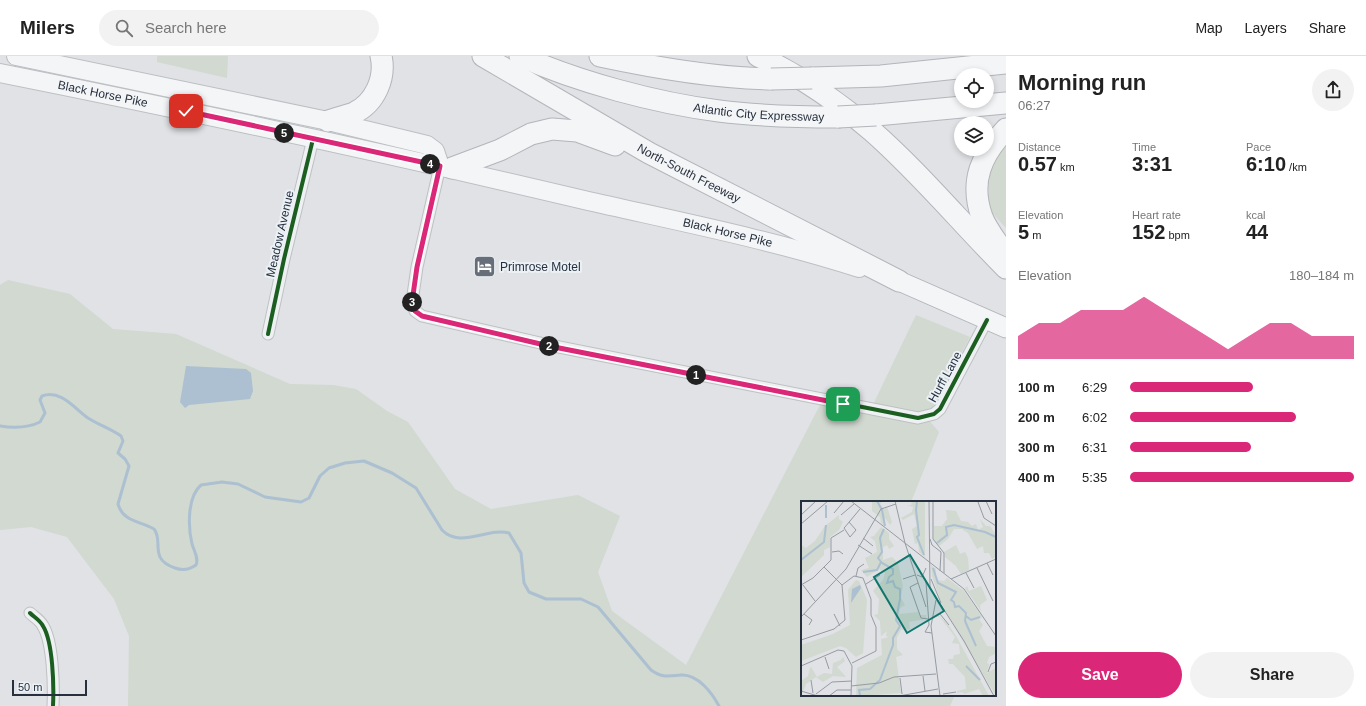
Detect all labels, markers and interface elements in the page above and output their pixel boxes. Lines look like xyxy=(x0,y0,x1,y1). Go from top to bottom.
search box xyxy=(99,10,379,46)
text: Milers xyxy=(20,17,75,38)
icon: search xyxy=(113,17,135,39)
text: Search here xyxy=(145,19,227,36)
text: Map xyxy=(1195,20,1223,36)
text: Layers xyxy=(1245,20,1287,36)
text: Share xyxy=(1309,20,1346,36)
map controls xyxy=(954,68,994,156)
button: locate xyxy=(954,68,994,108)
button: share xyxy=(1312,69,1354,111)
text: Morning run xyxy=(1018,70,1146,95)
street label: Black Horse Pike xyxy=(57,78,149,110)
pin xyxy=(169,94,203,128)
text: 06:27 xyxy=(1018,98,1051,113)
icon: check xyxy=(175,100,197,122)
street label: Atlantic City Expressway xyxy=(692,100,824,124)
button: layers xyxy=(954,116,994,156)
pin: 5 xyxy=(274,123,294,143)
text: 5 xyxy=(281,127,287,139)
street label: North-South Freeway xyxy=(635,141,743,206)
text: Distance xyxy=(1018,141,1061,153)
text: Time xyxy=(1132,141,1156,153)
text: Pace xyxy=(1246,141,1271,153)
text: 0.57 xyxy=(1018,153,1057,175)
text: 3:31 xyxy=(1132,153,1172,175)
text: 6:10 xyxy=(1246,153,1286,175)
pin: 4 xyxy=(420,154,440,174)
text: 4 xyxy=(427,158,433,170)
text: km xyxy=(1057,161,1075,173)
text: /km xyxy=(1286,161,1307,173)
street label: Meadow Avenue xyxy=(263,189,297,279)
text: Elevation xyxy=(1018,209,1063,221)
text: Heart rate xyxy=(1132,209,1181,221)
text: kcal xyxy=(1246,209,1266,221)
street label: Black Horse Pike xyxy=(682,215,774,250)
text: 5 xyxy=(1018,221,1029,243)
text: 152 xyxy=(1132,221,1165,243)
text: 44 xyxy=(1246,221,1268,243)
text: m xyxy=(1029,229,1041,241)
text: bpm xyxy=(1165,229,1190,241)
hotel icon: Primrose Motel xyxy=(472,254,498,280)
place label: Primrose Motel xyxy=(500,260,581,274)
text: Elevation xyxy=(1018,268,1071,283)
text: 180–184 m xyxy=(1289,268,1354,283)
pin: 3 xyxy=(402,292,422,312)
text: 3 xyxy=(409,296,415,308)
pin: 2 xyxy=(539,336,559,356)
text: 2 xyxy=(546,340,552,352)
street label: Hurff Lane xyxy=(925,349,965,405)
pin: 1 xyxy=(686,365,706,385)
text: 1 xyxy=(693,369,699,381)
text: 100 m xyxy=(1018,380,1055,395)
text: 6:29 xyxy=(1082,380,1107,395)
pin xyxy=(826,387,860,421)
icon: arrive xyxy=(832,393,854,415)
text: 200 m xyxy=(1018,410,1055,425)
text: 6:02 xyxy=(1082,410,1107,425)
text: 300 m xyxy=(1018,440,1055,455)
text: 6:31 xyxy=(1082,440,1107,455)
text: 400 m xyxy=(1018,470,1055,485)
text: 5:35 xyxy=(1082,470,1107,485)
inset map xyxy=(801,501,996,696)
button: Save xyxy=(1018,652,1182,698)
button: Share xyxy=(1190,652,1354,698)
scale bar xyxy=(12,678,87,697)
text: 50 m xyxy=(18,681,42,693)

